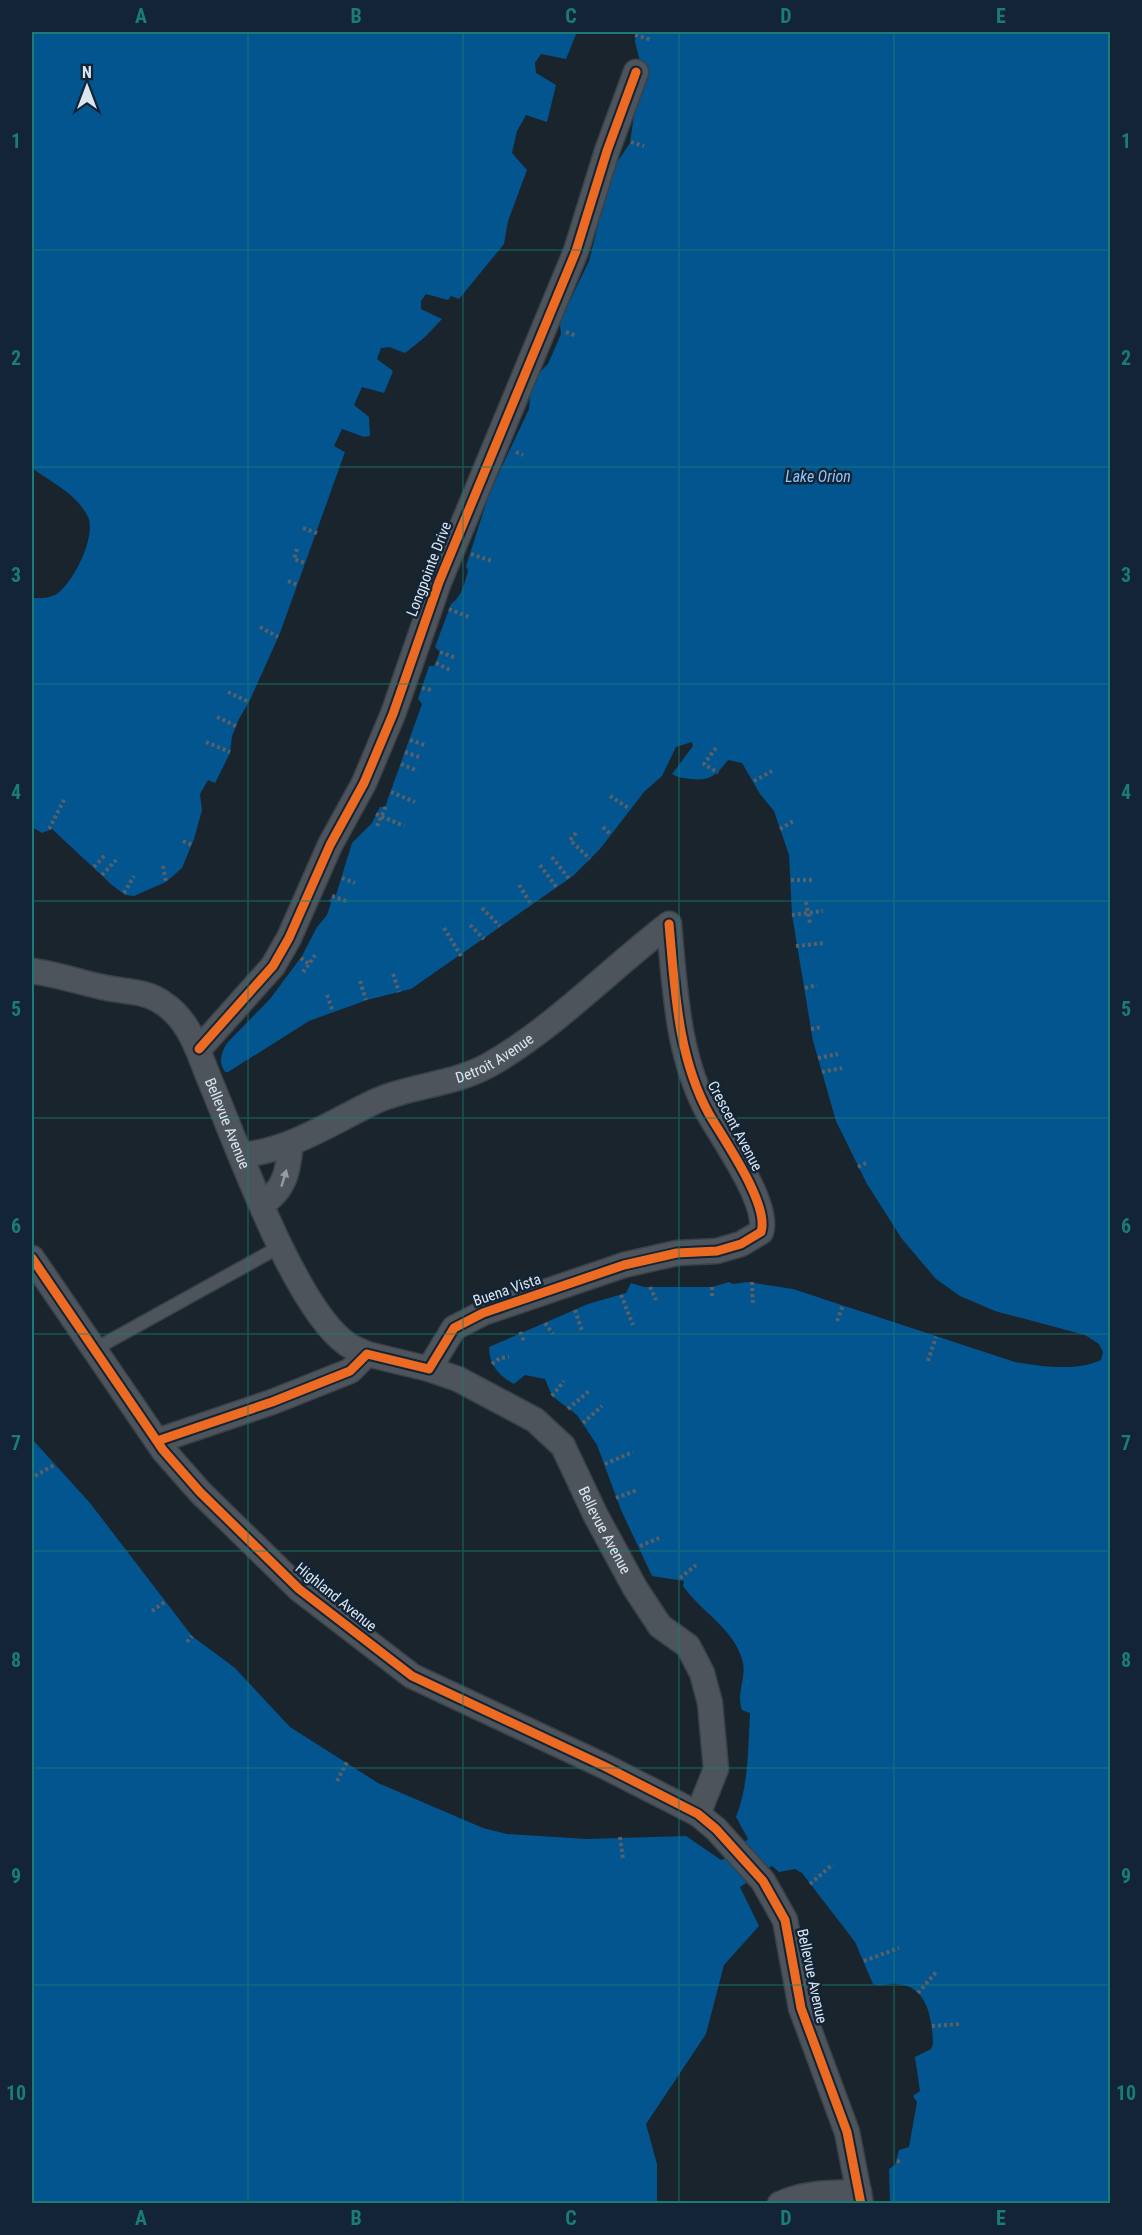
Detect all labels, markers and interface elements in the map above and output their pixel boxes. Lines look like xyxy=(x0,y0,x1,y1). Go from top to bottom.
text: A xyxy=(135,4,147,28)
text: B xyxy=(350,4,362,28)
text: C xyxy=(565,4,577,28)
text: D xyxy=(780,4,792,28)
text: E xyxy=(996,4,1006,28)
north arrow xyxy=(57,57,117,117)
text: N xyxy=(82,63,92,82)
text: 1 xyxy=(11,129,21,153)
text: 1 xyxy=(1121,129,1131,153)
text: 2 xyxy=(11,346,21,370)
text: 2 xyxy=(1121,346,1131,370)
water label: Lake Orion xyxy=(785,467,851,486)
street label: Longpointe Drive xyxy=(403,519,455,619)
text: 3 xyxy=(11,563,21,587)
text: 3 xyxy=(1121,563,1131,587)
text: 4 xyxy=(11,780,21,804)
text: 4 xyxy=(1121,780,1131,804)
text: 5 xyxy=(11,997,21,1021)
text: 5 xyxy=(1121,997,1131,1021)
street label: Detroit Avenue xyxy=(453,1030,537,1087)
street label: Bellevue Avenue xyxy=(201,1075,254,1172)
street label: Crescent Avenue xyxy=(704,1078,766,1174)
one-way arrow xyxy=(280,1169,289,1187)
text: 6 xyxy=(11,1214,21,1238)
text: 6 xyxy=(1121,1214,1131,1238)
street label: Buena Vista xyxy=(471,1270,543,1310)
text: 7 xyxy=(11,1431,21,1455)
text: 7 xyxy=(1121,1431,1131,1455)
street label: Bellevue Avenue xyxy=(574,1483,635,1577)
street label: Highland Avenue xyxy=(292,1559,380,1635)
text: 8 xyxy=(11,1648,21,1672)
text: 8 xyxy=(1121,1648,1131,1672)
text: 9 xyxy=(11,1864,21,1888)
text: 9 xyxy=(1121,1864,1131,1888)
street label: Bellevue Avenue xyxy=(793,1927,831,2025)
text: 10 xyxy=(6,2081,26,2105)
text: 10 xyxy=(1116,2081,1136,2105)
text: A xyxy=(135,2206,147,2230)
text: B xyxy=(350,2206,362,2230)
text: C xyxy=(565,2206,577,2230)
text: D xyxy=(780,2206,792,2230)
text: E xyxy=(996,2206,1006,2230)

